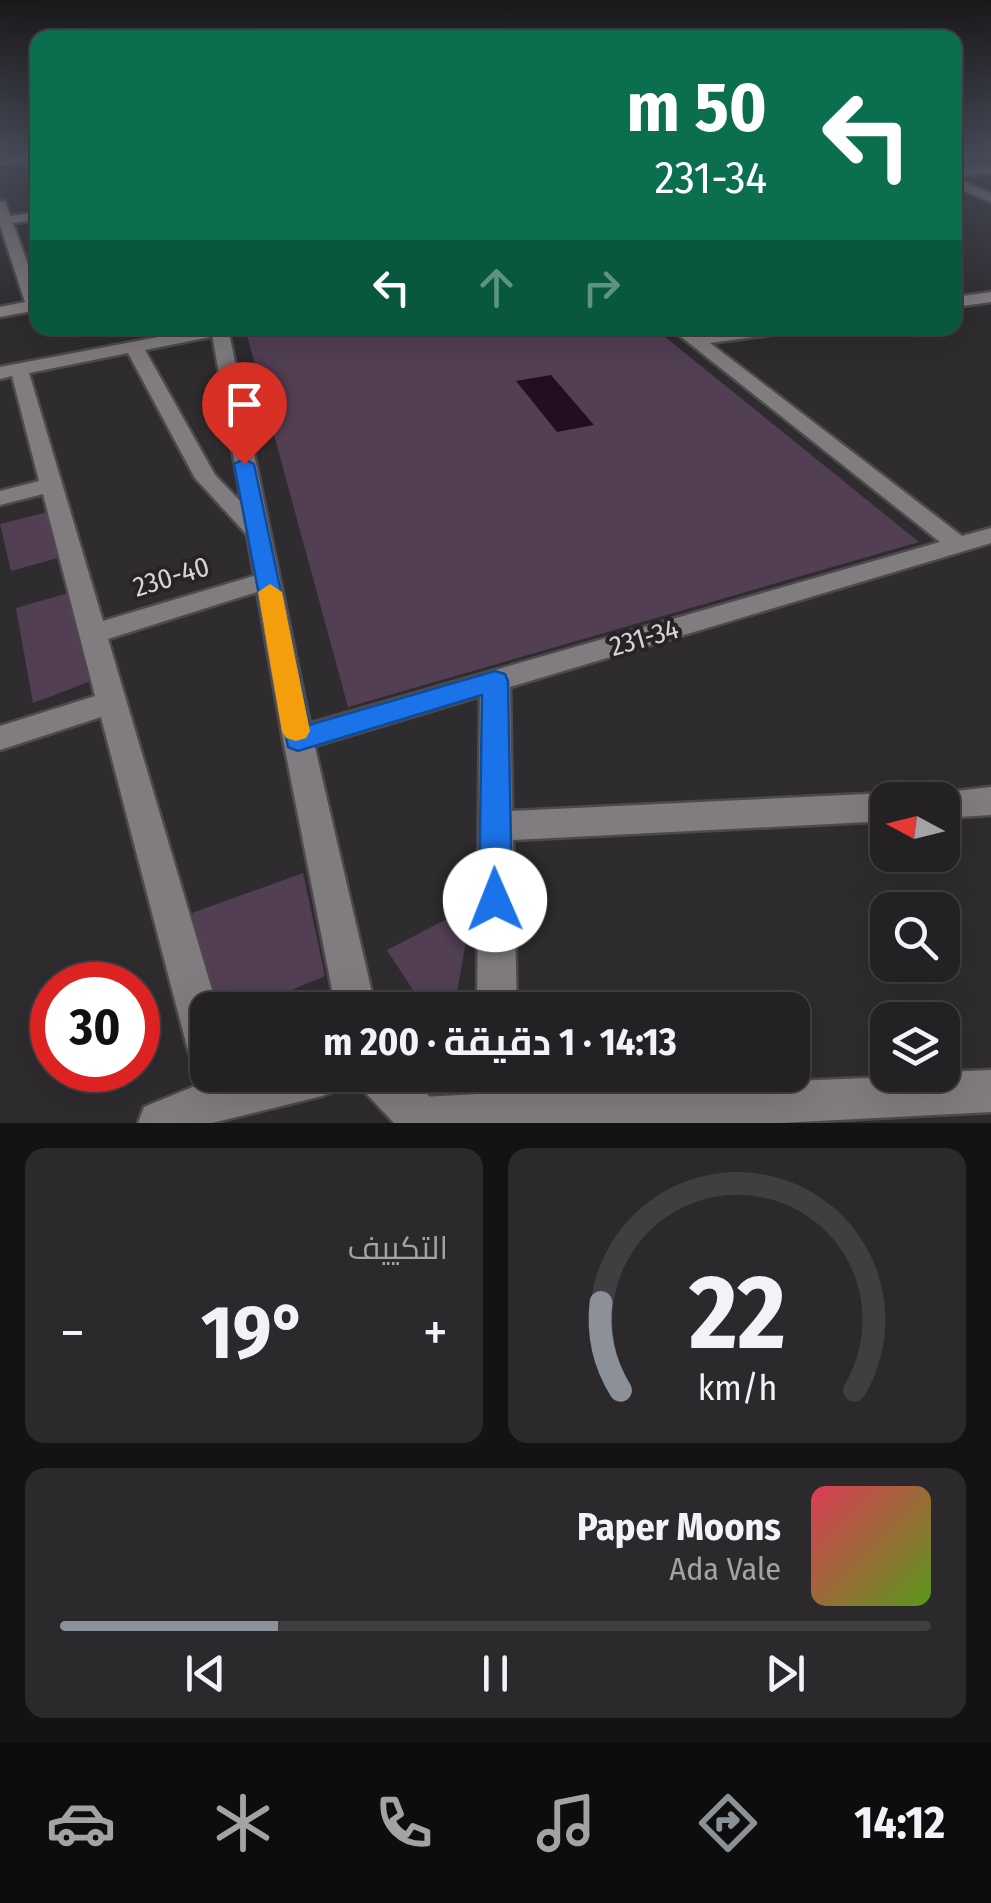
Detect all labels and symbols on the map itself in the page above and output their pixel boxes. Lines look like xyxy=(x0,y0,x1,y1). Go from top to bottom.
pin xyxy=(202,362,287,465)
street label: 230-40 xyxy=(129,549,213,604)
street label: 231-34 xyxy=(606,612,682,663)
north arrow xyxy=(870,782,960,872)
position arrow xyxy=(443,848,547,952)
speed limit sign: 30 xyxy=(30,962,160,1092)

